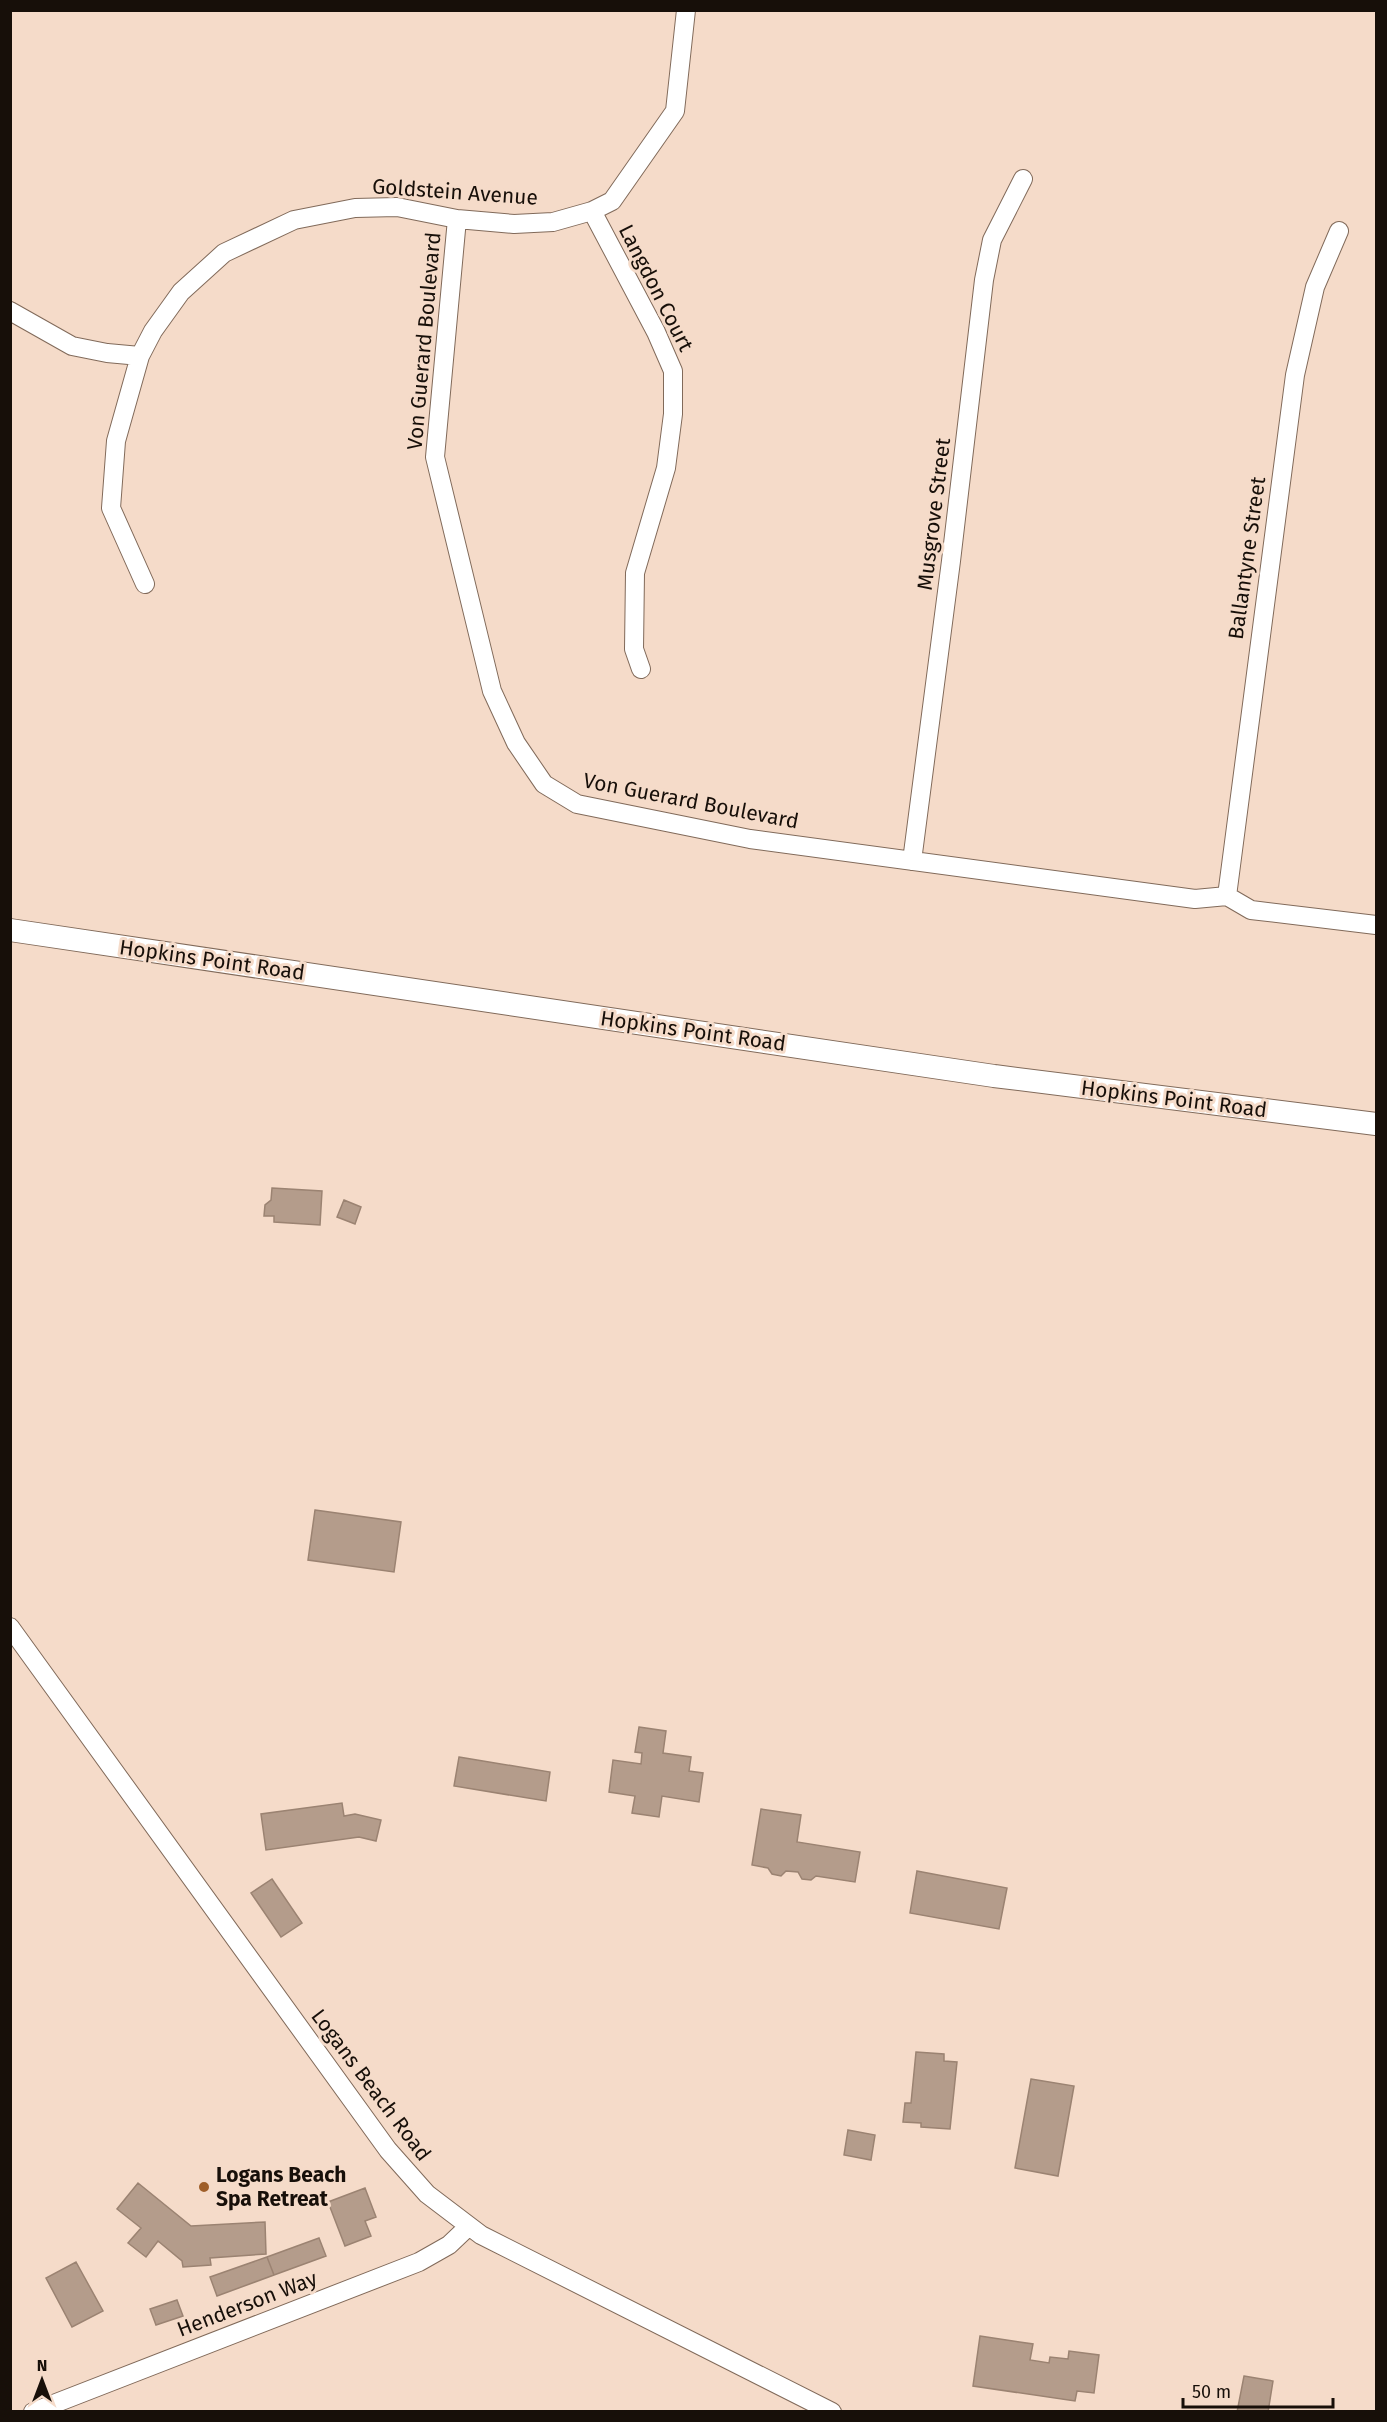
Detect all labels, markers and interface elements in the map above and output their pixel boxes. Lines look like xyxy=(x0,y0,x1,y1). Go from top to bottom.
street label: Goldstein Avenue xyxy=(371,173,539,211)
street label: Langdon Court xyxy=(613,220,699,356)
street label: Von Guerard Boulevard xyxy=(402,231,446,451)
street label: Musgrove Street xyxy=(912,436,956,592)
street label: Ballantyne Street xyxy=(1223,475,1271,641)
street label: Von Guerard Boulevard xyxy=(581,767,801,835)
street label: Hopkins Point Road xyxy=(118,934,306,986)
street label: Hopkins Point Road xyxy=(599,1005,787,1057)
street label: Hopkins Point Road xyxy=(1080,1075,1268,1123)
street label: Logans Beach Road xyxy=(305,2004,437,2166)
place label: Logans Beach Spa Retreat xyxy=(216,2162,346,2212)
marker: Logans Beach Spa Retreat xyxy=(197,2180,211,2194)
street label: Henderson Way xyxy=(173,2265,321,2343)
north arrow xyxy=(12,2350,72,2410)
text: N xyxy=(37,2356,47,2375)
scale bar xyxy=(1183,2371,1333,2409)
text: 50 m xyxy=(1192,2381,1231,2403)

